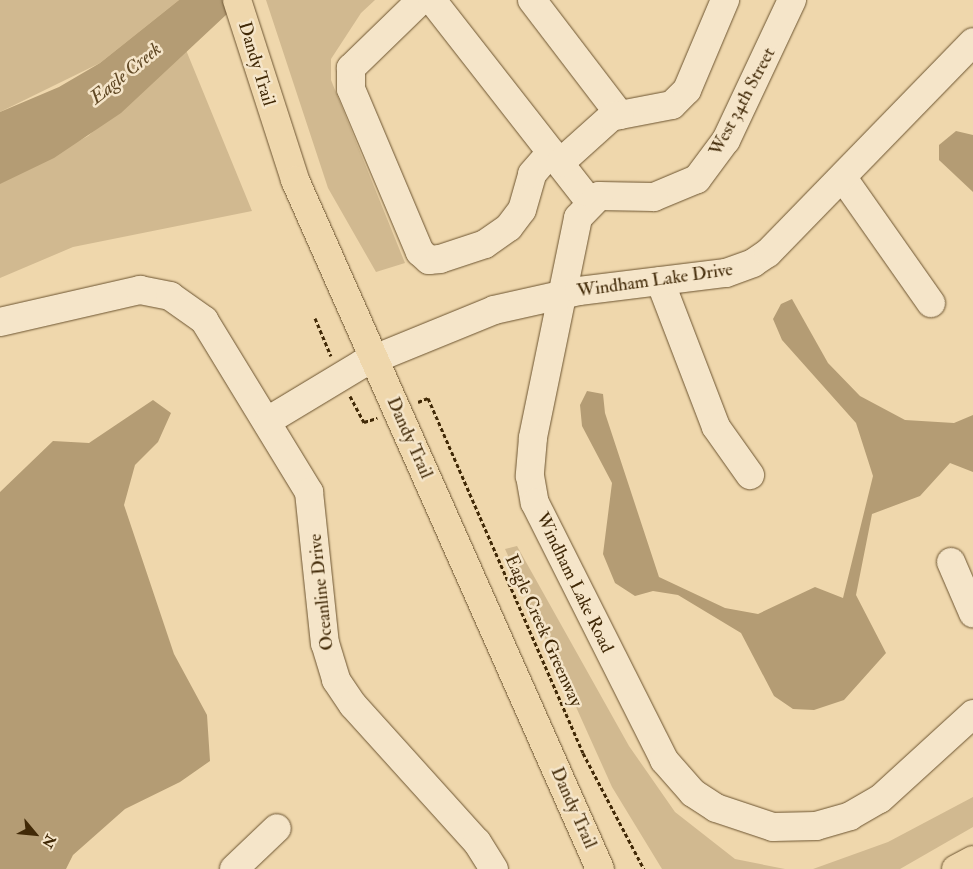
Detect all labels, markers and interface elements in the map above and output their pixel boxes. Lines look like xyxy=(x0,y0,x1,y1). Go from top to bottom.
street label: Dandy Trail xyxy=(233,19,279,109)
water label: Eagle Creek xyxy=(86,38,166,110)
street label: West 34th Street xyxy=(706,44,780,160)
street label: Windham Lake Drive xyxy=(576,259,734,303)
street label: Dandy Trail xyxy=(381,394,437,482)
street label: Windham Lake Road xyxy=(531,509,617,657)
street label: Oceanline Drive xyxy=(305,533,339,651)
street label: Eagle Creek Greenway xyxy=(500,552,586,710)
street label: Dandy Trail xyxy=(545,764,601,852)
north arrow xyxy=(10,809,60,859)
text: N xyxy=(38,832,59,851)

